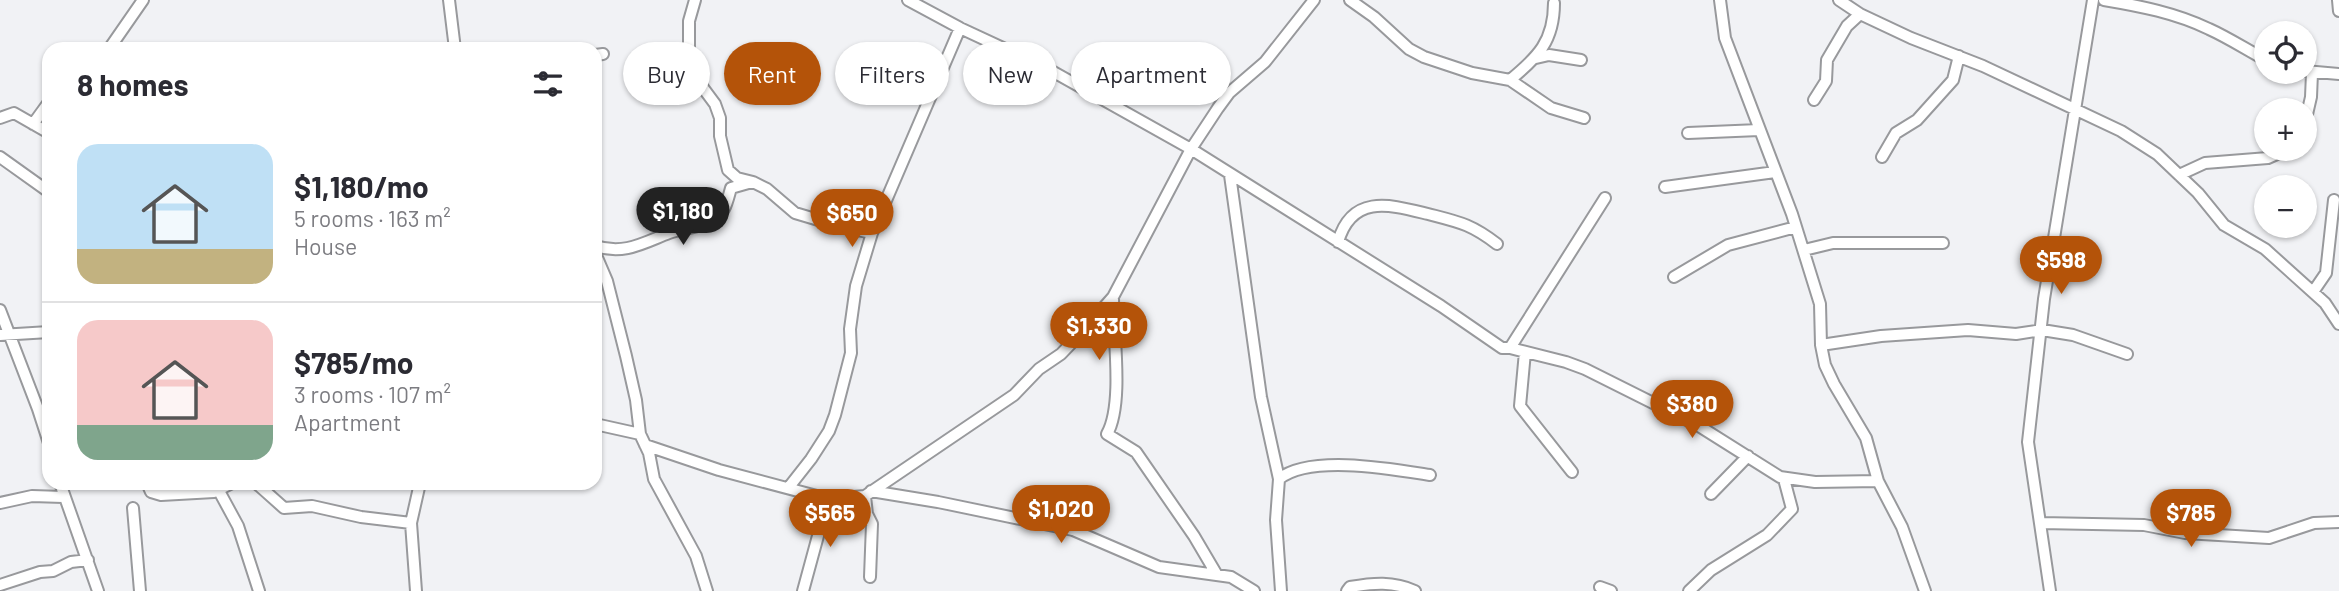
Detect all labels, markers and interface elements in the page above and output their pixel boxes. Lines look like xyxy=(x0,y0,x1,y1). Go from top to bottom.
map controls xyxy=(2254,21,2317,238)
button: locate xyxy=(2254,21,2317,84)
chip: Buy xyxy=(623,42,710,105)
chip: Rent xyxy=(724,42,821,105)
chip: Filters xyxy=(835,42,949,105)
chip: New xyxy=(963,42,1057,105)
chip: Apartment xyxy=(1071,42,1231,105)
icon: filters xyxy=(529,65,567,103)
text: 8 homes xyxy=(77,66,188,102)
button: + xyxy=(2254,98,2317,161)
text: $1,180/mo xyxy=(294,168,429,204)
icon: home xyxy=(133,172,217,256)
button: − xyxy=(2254,175,2317,238)
pin: $1,180 xyxy=(626,188,740,247)
pin: $650 xyxy=(811,190,893,249)
text: $1,180 xyxy=(652,196,714,224)
text: $650 xyxy=(826,198,878,226)
text: 5 rooms · 163 m² xyxy=(294,204,451,232)
text: House xyxy=(294,232,357,260)
pin: $598 xyxy=(2020,236,2102,296)
text: $598 xyxy=(2036,245,2086,273)
pin: $1,330 xyxy=(1042,302,1156,362)
text: $1,330 xyxy=(1066,311,1132,339)
text: $785/mo xyxy=(294,344,413,380)
icon: home xyxy=(133,348,217,432)
text: 3 rooms · 107 m² xyxy=(294,380,451,408)
pin: $380 xyxy=(1651,380,1733,440)
text: $380 xyxy=(1666,389,1718,417)
text: Apartment xyxy=(294,408,401,436)
pin: $1,020 xyxy=(1004,486,1118,545)
pin: $565 xyxy=(789,490,871,549)
pin: $785 xyxy=(2150,490,2232,549)
text: $1,020 xyxy=(1028,494,1094,522)
text: $565 xyxy=(805,498,855,526)
text: $785 xyxy=(2166,498,2216,526)

